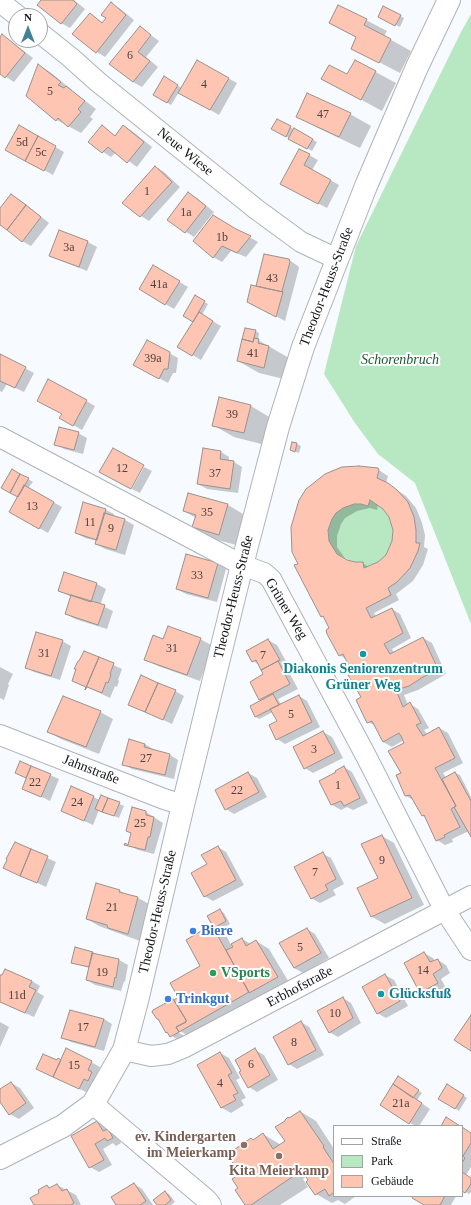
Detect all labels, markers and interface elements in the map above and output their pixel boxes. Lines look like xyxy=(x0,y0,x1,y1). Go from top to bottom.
north arrow xyxy=(8,8,48,48)
text: N xyxy=(24,11,32,23)
house number: 6 xyxy=(127,49,133,63)
house number: 4 xyxy=(201,78,207,92)
house number: 5 xyxy=(47,85,53,99)
house number: 47 xyxy=(317,108,329,122)
street label: Neue Wiese xyxy=(154,124,216,180)
house number: 5d xyxy=(16,136,28,150)
house number: 5c xyxy=(35,146,47,160)
house number: 1 xyxy=(144,185,150,199)
house number: 1a xyxy=(180,206,192,220)
street label: Theodor-Heuss-Straße xyxy=(296,225,358,349)
house number: 1b xyxy=(216,231,228,245)
house number: 3a xyxy=(63,241,75,255)
house number: 43 xyxy=(266,272,278,286)
house number: 41a xyxy=(150,278,168,292)
house number: 41 xyxy=(247,347,259,361)
house number: 39a xyxy=(144,352,162,366)
park label: Schorenbruch xyxy=(361,352,439,368)
house number: 39 xyxy=(226,408,238,422)
house number: 12 xyxy=(116,462,128,476)
house number: 37 xyxy=(209,467,221,481)
house number: 13 xyxy=(26,500,38,514)
house number: 35 xyxy=(201,506,213,520)
house number: 11 xyxy=(84,516,96,530)
house number: 9 xyxy=(108,522,114,536)
street label: Theodor-Heuss-Straße xyxy=(211,534,257,660)
house number: 33 xyxy=(191,569,203,583)
street label: Grüner Weg xyxy=(261,575,311,643)
house number: 31 xyxy=(166,642,178,656)
house number: 31 xyxy=(38,647,50,661)
house number: 7 xyxy=(260,649,266,663)
marker: Diakonis Seniorenzentrum Grüner Weg xyxy=(358,649,368,659)
place label: Diakonis Seniorenzentrum Grüner Weg xyxy=(283,661,443,694)
house number: 5 xyxy=(288,708,294,722)
house number: 3 xyxy=(311,743,317,757)
street label: Jahnstraße xyxy=(60,752,122,788)
house number: 27 xyxy=(140,752,152,766)
house number: 22 xyxy=(29,776,41,790)
house number: 1 xyxy=(335,779,341,793)
house number: 22 xyxy=(231,784,243,798)
house number: 24 xyxy=(71,796,83,810)
house number: 25 xyxy=(134,817,146,831)
street label: Theodor-Heuss-Straße xyxy=(136,849,180,975)
house number: 9 xyxy=(379,854,385,868)
house number: 7 xyxy=(312,866,318,880)
house number: 21 xyxy=(106,901,118,915)
place label: Biere xyxy=(201,923,233,939)
marker: Biere xyxy=(188,926,198,936)
house number: 5 xyxy=(297,941,303,955)
street label: Erbhofstraße xyxy=(264,963,336,1011)
house number: 14 xyxy=(417,964,429,978)
place label: VSports xyxy=(221,965,270,981)
house number: 19 xyxy=(96,966,108,980)
marker: VSports xyxy=(208,968,218,978)
place label: Glücksfuß xyxy=(389,986,451,1002)
house number: 11d xyxy=(8,989,26,1003)
marker: Glücksfuß xyxy=(376,989,386,999)
place label: Trinkgut xyxy=(176,991,229,1007)
marker: Trinkgut xyxy=(163,994,173,1004)
house number: 10 xyxy=(329,1007,341,1021)
house number: 17 xyxy=(77,1021,89,1035)
house number: 8 xyxy=(291,1036,297,1050)
house number: 6 xyxy=(248,1058,254,1072)
house number: 15 xyxy=(68,1059,80,1073)
house number: 4 xyxy=(217,1077,223,1091)
house number: 21a xyxy=(392,1097,410,1111)
legend xyxy=(333,1125,463,1197)
place label: ev. Kindergarten im Meierkamp xyxy=(135,1129,236,1162)
text: Straße xyxy=(371,1134,402,1148)
marker: ev. Kindergarten im Meierkamp xyxy=(239,1140,249,1150)
marker: Kita Meierkamp xyxy=(274,1151,284,1161)
text: Park xyxy=(371,1154,393,1168)
place label: Kita Meierkamp xyxy=(229,1163,329,1179)
text: Gebäude xyxy=(371,1174,414,1188)

